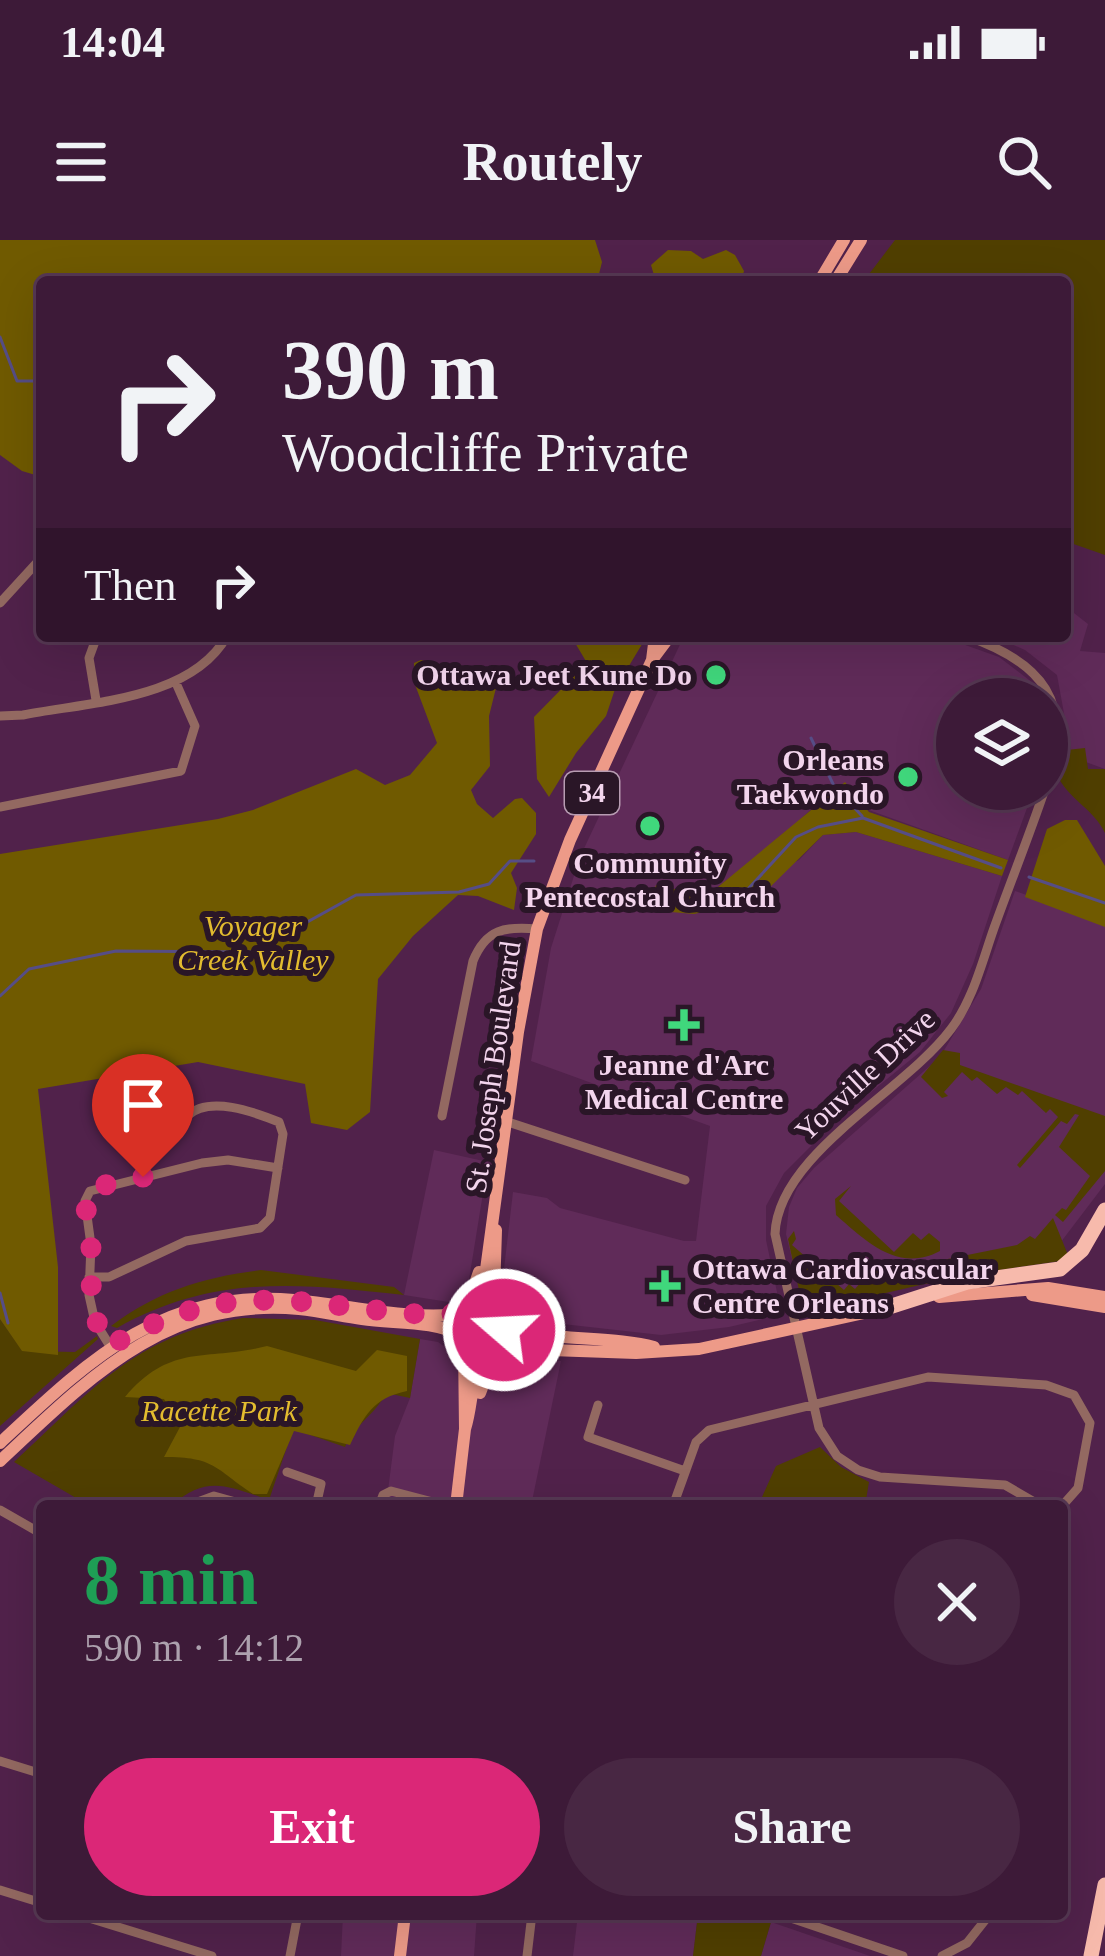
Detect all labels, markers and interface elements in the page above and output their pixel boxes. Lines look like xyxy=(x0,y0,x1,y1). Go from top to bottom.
text: 14:04 xyxy=(60,17,165,67)
icon: menu xyxy=(48,129,114,195)
icon: search xyxy=(991,129,1057,195)
text: Routely xyxy=(463,132,642,192)
icon: right xyxy=(84,324,240,480)
text: 390 m xyxy=(282,324,499,417)
text: Woodcliffe Private xyxy=(282,423,689,483)
icon: right xyxy=(200,552,266,618)
text: Then xyxy=(84,560,176,610)
place label: Ottawa Jeet Kune Do xyxy=(416,658,692,691)
marker: Ottawa Jeet Kune Do xyxy=(703,662,729,688)
map controls xyxy=(936,678,1068,810)
button: layers xyxy=(936,678,1068,810)
place label: Orleans Taekwondo xyxy=(737,743,884,810)
marker: Orleans Taekwondo xyxy=(895,764,921,790)
road number: 34 xyxy=(565,772,619,814)
marker: Community Pentecostal Church xyxy=(637,813,663,839)
place label: Community Pentecostal Church xyxy=(525,846,775,913)
park label: Voyager Creek Valley xyxy=(177,909,329,976)
street label: St. Joseph Boulevard xyxy=(458,939,527,1195)
street label: Youville Drive xyxy=(788,1002,941,1147)
marker: Jeanne d'Arc Medical Centre xyxy=(668,1009,700,1041)
place label: Jeanne d'Arc Medical Centre xyxy=(585,1048,783,1115)
pin xyxy=(92,1054,194,1177)
icon: arrive xyxy=(110,1072,176,1138)
place label: Ottawa Cardiovascular Centre Orleans xyxy=(692,1252,993,1319)
position arrow xyxy=(441,1267,567,1393)
marker: Ottawa Cardiovascular Centre Orleans xyxy=(649,1270,681,1302)
park label: Racette Park xyxy=(140,1394,298,1427)
button: close xyxy=(894,1539,1020,1665)
text: 8 min xyxy=(84,1540,258,1620)
text: 590 m · 14:12 xyxy=(84,1626,304,1669)
button: Exit xyxy=(84,1758,540,1896)
button: Share xyxy=(564,1758,1020,1896)

